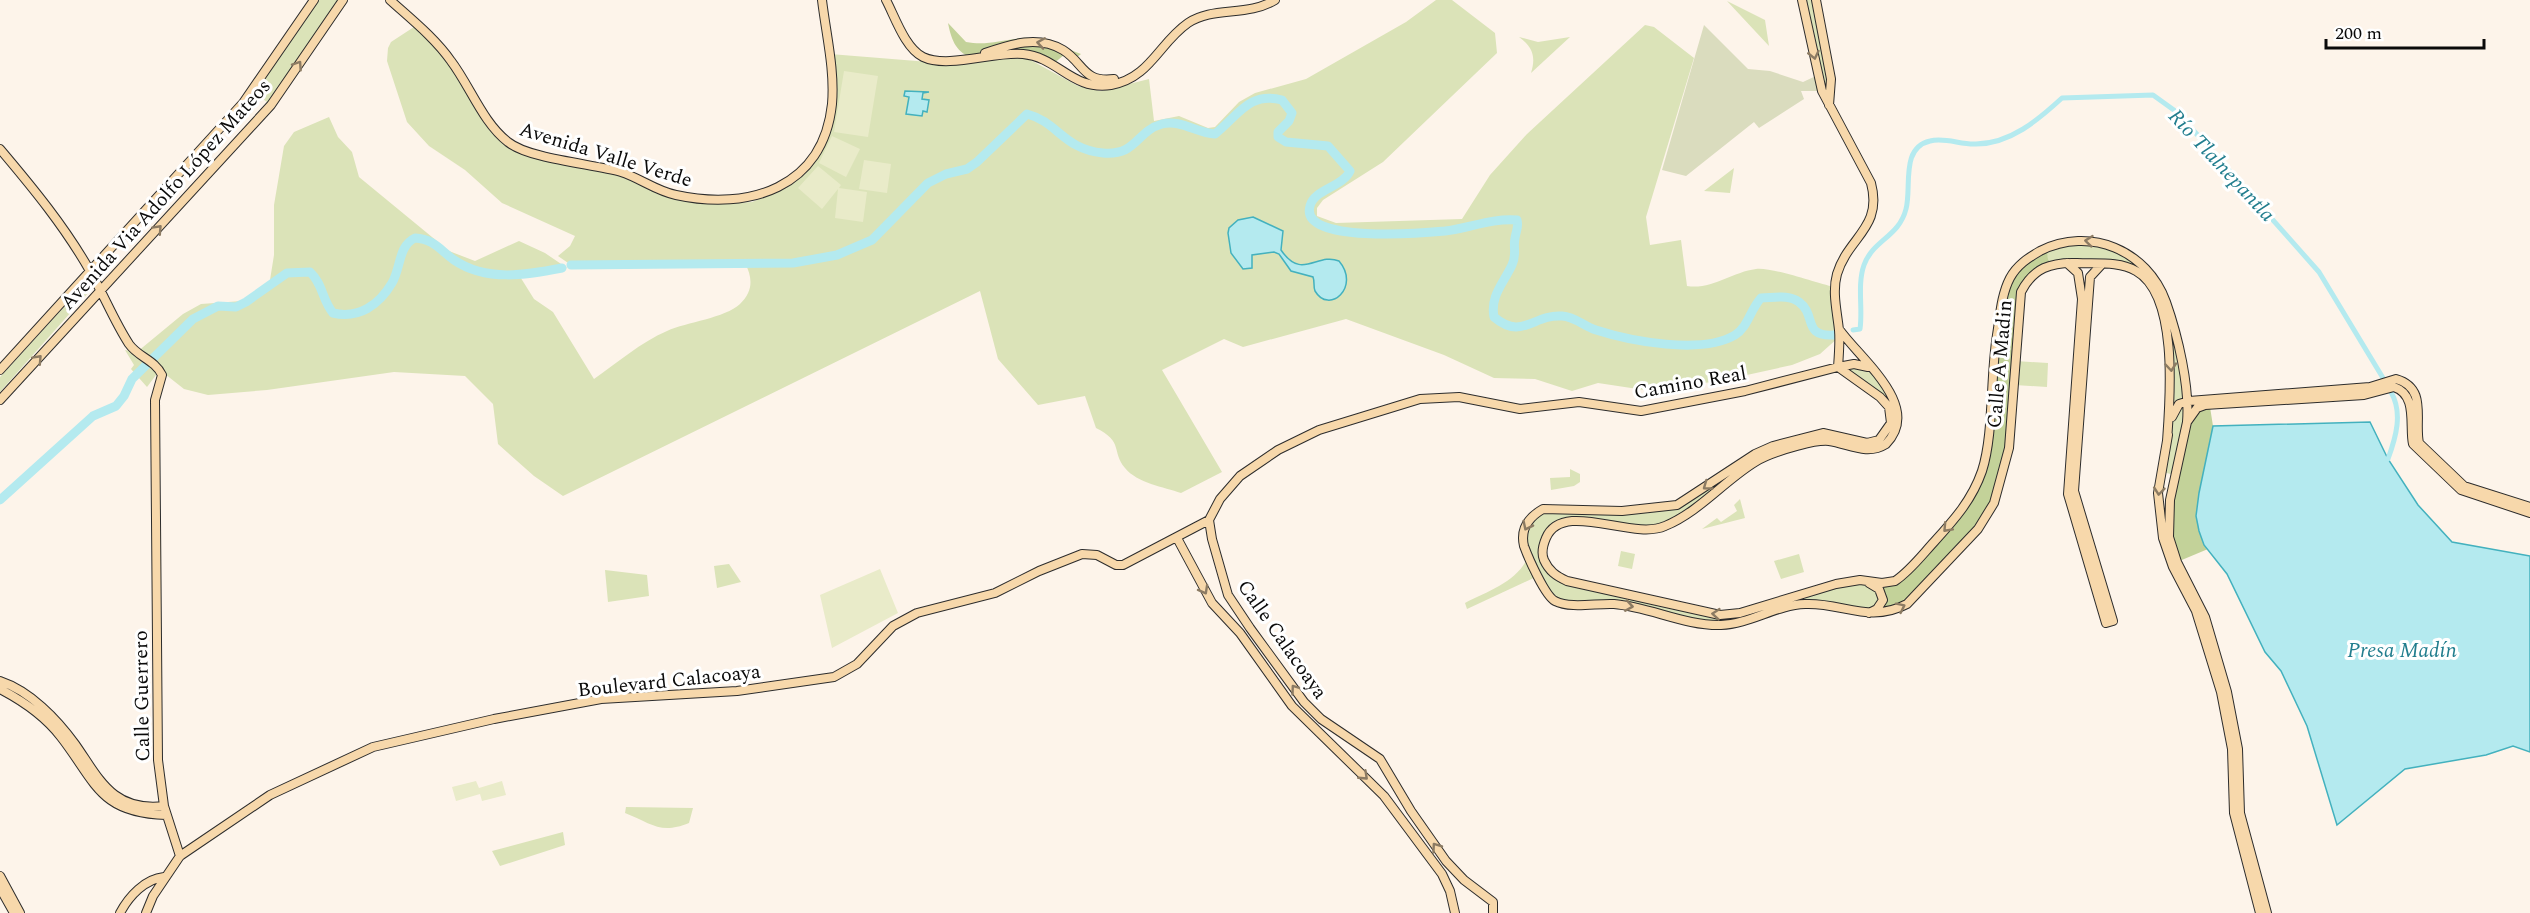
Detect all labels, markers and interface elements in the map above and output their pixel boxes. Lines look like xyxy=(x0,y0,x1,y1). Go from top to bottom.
scale bar xyxy=(2326,12,2484,50)
text: 200 m xyxy=(2335,20,2382,47)
one-way arrow xyxy=(1036,38,1046,50)
one-way arrow xyxy=(1807,49,1820,59)
one-way arrow xyxy=(291,61,302,72)
street label: Avenida Via Adolfo López Mateos xyxy=(53,72,278,317)
water label: Río Tlalnepantla xyxy=(2160,102,2283,230)
street label: Avenida Valle Verde xyxy=(516,114,696,196)
one-way arrow xyxy=(151,226,162,237)
one-way arrow xyxy=(2084,235,2093,248)
street label: Calle A Madin xyxy=(1979,299,2021,429)
one-way arrow xyxy=(30,355,41,366)
street label: Camino Real xyxy=(1632,358,1749,408)
one-way arrow xyxy=(2164,362,2177,372)
one-way arrow xyxy=(1703,479,1714,490)
one-way arrow xyxy=(2153,486,2166,495)
one-way arrow xyxy=(1523,520,1535,531)
one-way arrow xyxy=(1943,521,1954,532)
street label: Calle Calacoaya xyxy=(1230,574,1335,706)
one-way arrow xyxy=(1197,584,1208,594)
one-way arrow xyxy=(1623,599,1633,612)
one-way arrow xyxy=(1894,602,1905,614)
one-way arrow xyxy=(1712,608,1721,621)
street label: Calle Guerrero xyxy=(126,630,158,762)
water label: Presa Madín xyxy=(2347,635,2457,667)
street label: Boulevard Calacoaya xyxy=(576,656,762,706)
one-way arrow xyxy=(1291,685,1302,696)
one-way arrow xyxy=(1358,769,1368,780)
one-way arrow xyxy=(1432,843,1443,854)

